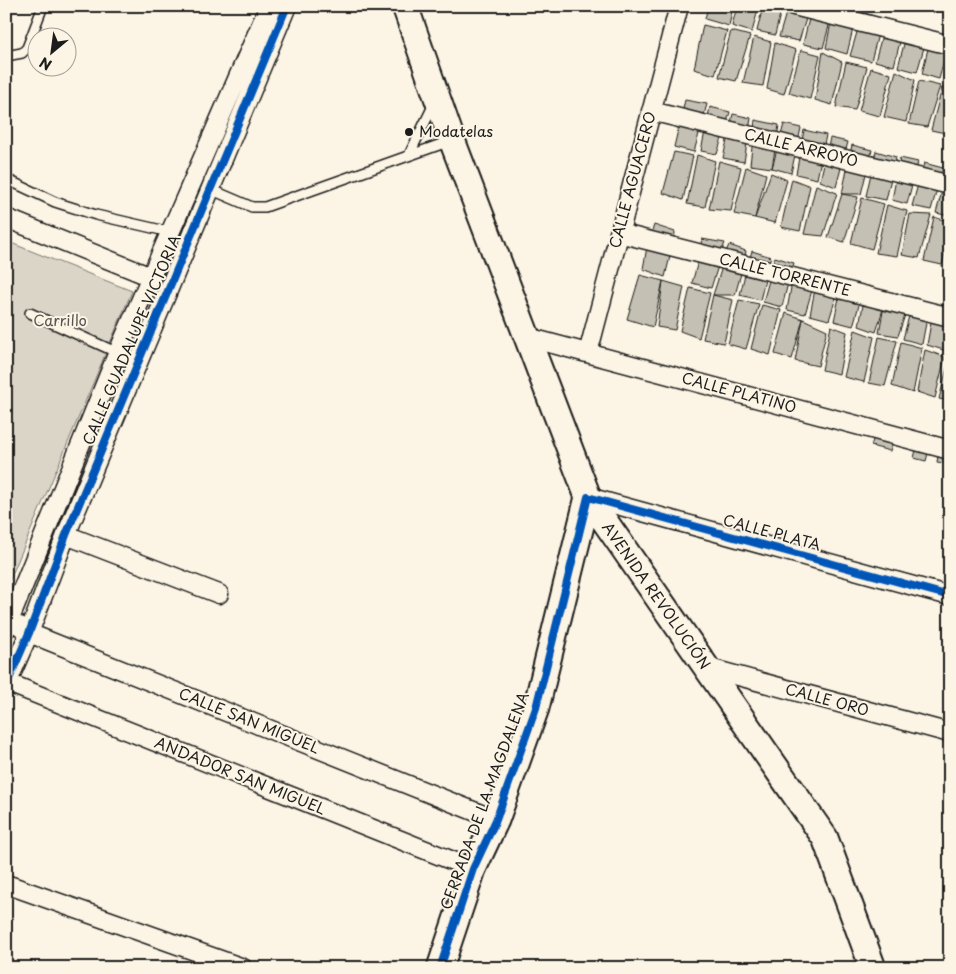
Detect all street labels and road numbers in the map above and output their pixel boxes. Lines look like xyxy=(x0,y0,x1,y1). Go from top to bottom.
street label: CALLE AGUACERO xyxy=(602,109,661,251)
street label: CALLE ARROYO xyxy=(742,121,861,172)
street label: CALLE GUADALUPE VICTORIA xyxy=(76,231,185,448)
street label: CALLE TORRENTE xyxy=(717,246,854,301)
street label: CALLE PLATINO xyxy=(679,365,799,418)
street label: CALLE PLATA xyxy=(721,507,824,556)
street label: AVENIDA REVOLUCIÓN xyxy=(597,517,717,674)
street label: CALLE ORO xyxy=(783,676,872,721)
street label: CALLE SAN MIGUEL xyxy=(176,681,324,758)
street label: CERRADA DE LA MAGDALENA xyxy=(433,688,534,912)
street label: ANDADOR SAN MIGUEL xyxy=(152,730,329,819)

